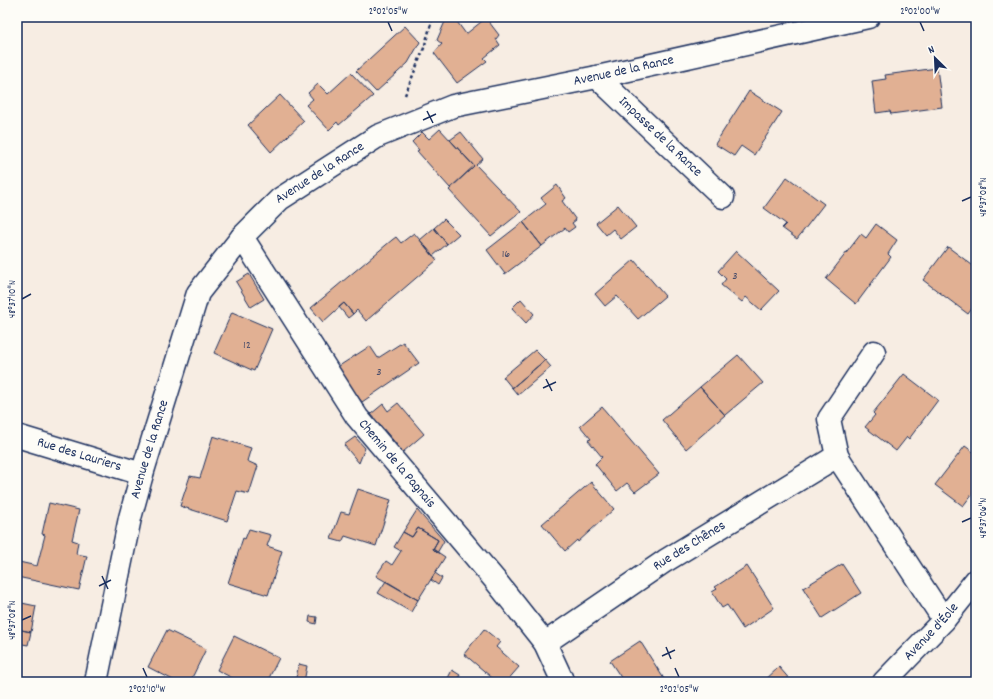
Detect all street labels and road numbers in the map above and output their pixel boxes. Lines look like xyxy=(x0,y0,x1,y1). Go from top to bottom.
street label: Avenue de la Rance xyxy=(572,50,676,92)
street label: Impasse de la Rance xyxy=(614,92,706,182)
street label: Avenue de la Rance xyxy=(271,137,368,209)
street label: Avenue de la Rance xyxy=(126,397,174,501)
street label: Chemin de la Pagnais xyxy=(353,415,440,513)
street label: Rue des Lauriers xyxy=(34,433,124,477)
street label: Rue des Chênes xyxy=(649,516,730,576)
street label: Avenue d'Éole xyxy=(899,599,964,666)

